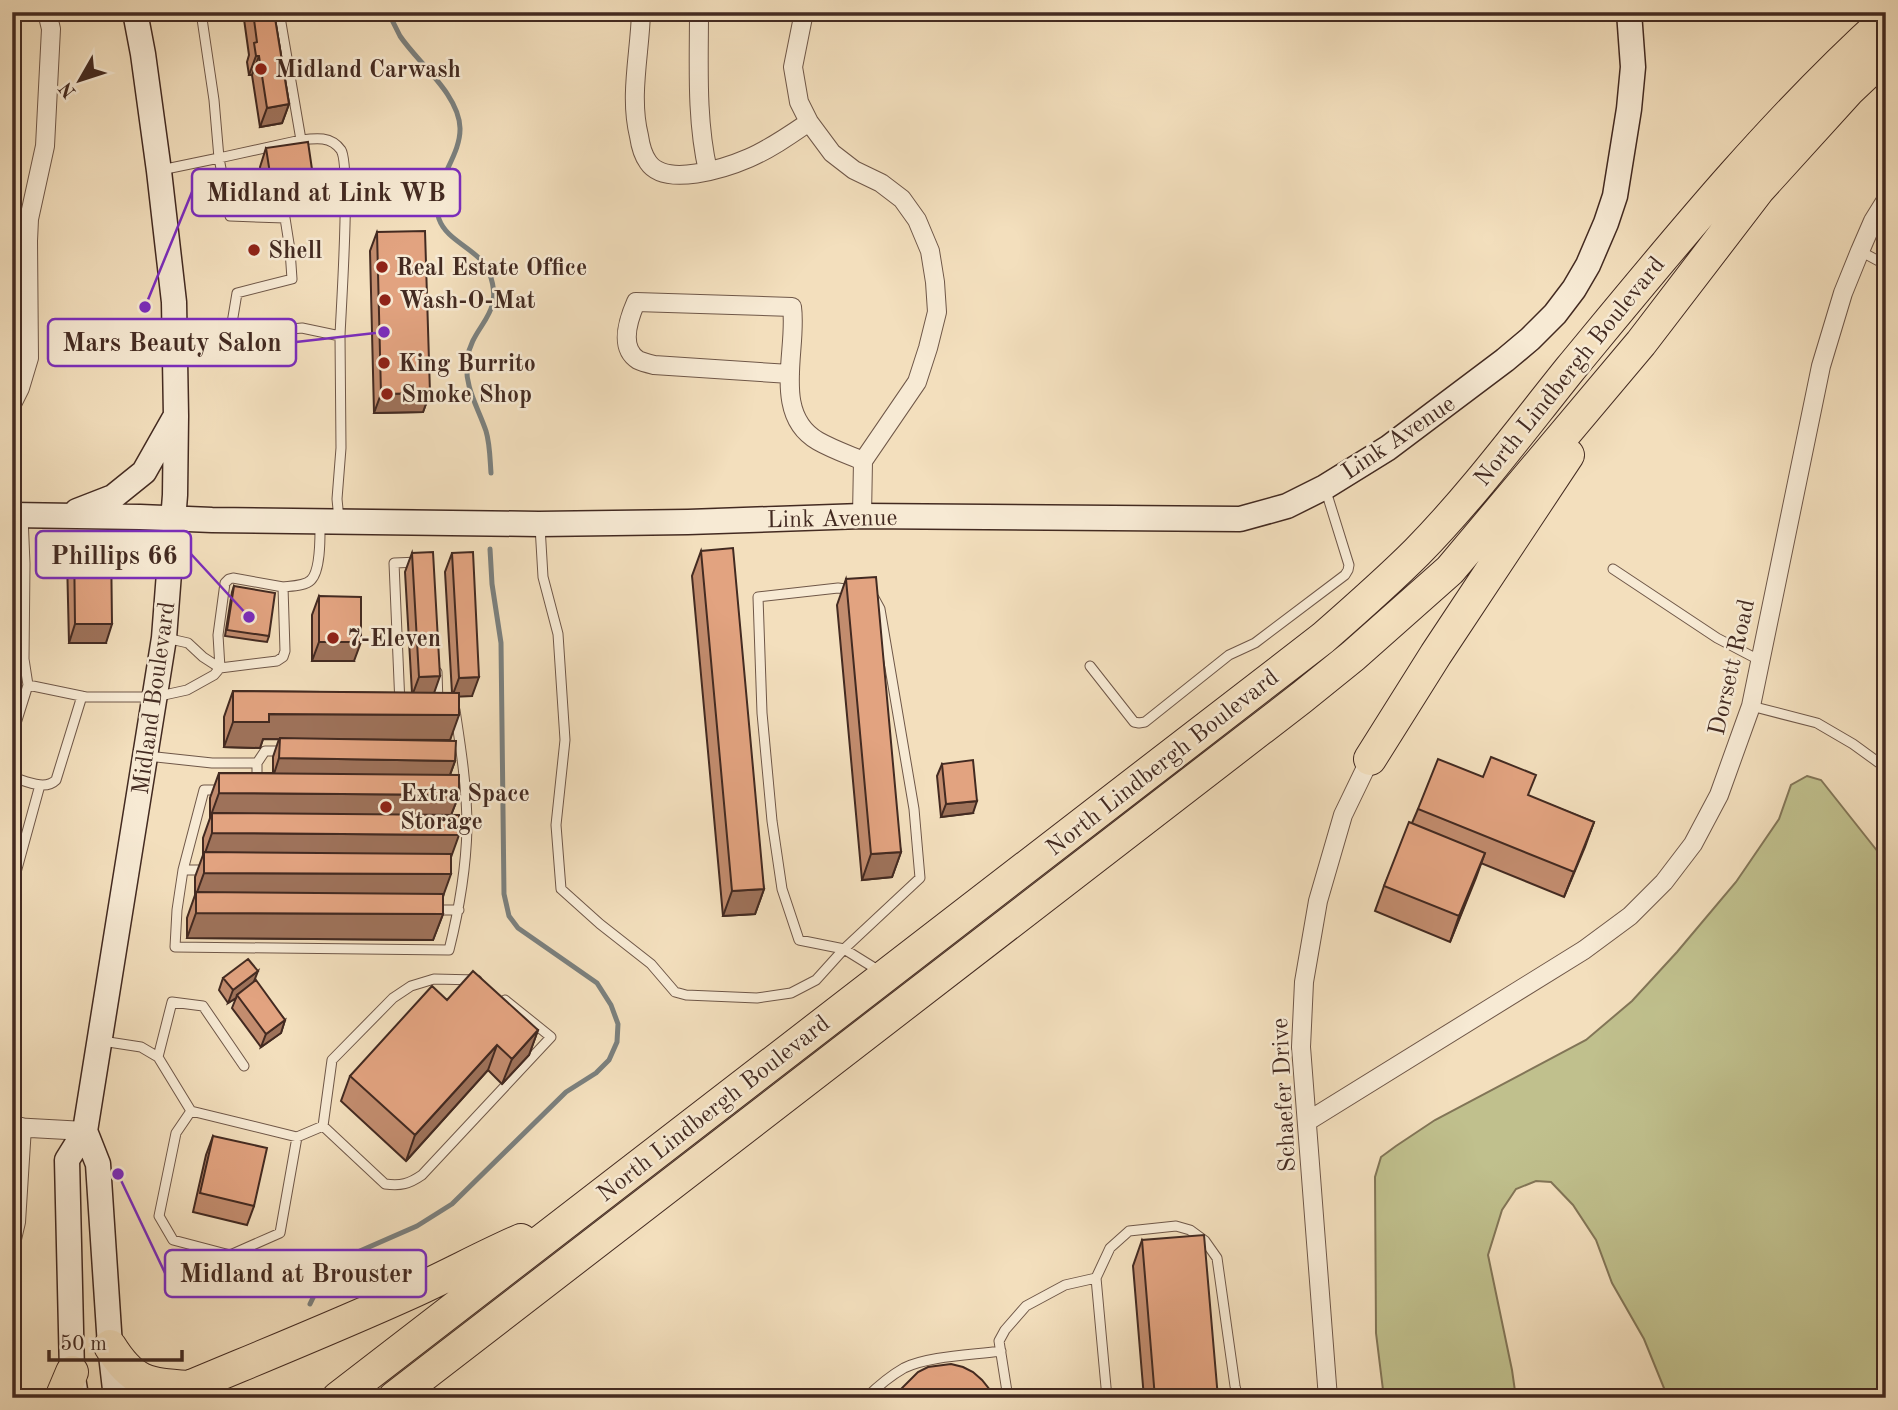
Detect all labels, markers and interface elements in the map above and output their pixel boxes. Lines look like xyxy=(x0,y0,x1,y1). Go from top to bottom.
north arrow xyxy=(46,46,116,116)
place label: Midland Carwash xyxy=(275,59,461,83)
marker: Midland Carwash xyxy=(253,61,269,77)
text: N xyxy=(56,77,81,101)
callout: Midland at Link WB xyxy=(192,169,460,216)
text: Midland at Link WB xyxy=(206,181,446,207)
place label: Shell xyxy=(268,240,322,264)
marker: Shell xyxy=(246,242,262,258)
street label: North Lindbergh Boulevard xyxy=(1471,253,1670,491)
place label: Real Estate Office xyxy=(396,257,587,281)
marker: Real Estate Office xyxy=(374,259,390,275)
place label: Wash-O-Mat xyxy=(399,290,536,314)
marker: Wash-O-Mat xyxy=(377,292,393,308)
callout: Mars Beauty Salon xyxy=(48,319,296,366)
text: Mars Beauty Salon xyxy=(62,331,282,357)
place label: King Burrito xyxy=(398,353,536,377)
marker: King Burrito xyxy=(376,355,392,371)
place label: Smoke Shop xyxy=(401,384,532,408)
marker: Smoke Shop xyxy=(379,386,395,402)
street label: Link Avenue xyxy=(1338,392,1460,485)
street label: Link Avenue xyxy=(766,507,898,533)
callout: Phillips 66 xyxy=(36,531,191,578)
text: Phillips 66 xyxy=(51,544,177,570)
street label: Dorsett Road xyxy=(1706,597,1760,738)
street label: Midland Boulevard xyxy=(130,600,180,796)
place label: 7-Eleven xyxy=(347,628,441,652)
marker: 7-Eleven xyxy=(325,630,341,646)
street label: North Lindbergh Boulevard xyxy=(1043,666,1284,861)
place label: Extra Space Storage xyxy=(400,783,530,835)
marker: Extra Space Storage xyxy=(378,799,394,815)
street label: North Lindbergh Boulevard xyxy=(594,1012,835,1207)
street label: Schaefer Drive xyxy=(1269,1017,1301,1173)
callout: Midland at Brouster xyxy=(165,1250,426,1297)
text: Midland at Brouster xyxy=(179,1262,413,1288)
scale bar xyxy=(49,1319,182,1363)
text: 50 m xyxy=(60,1334,107,1355)

